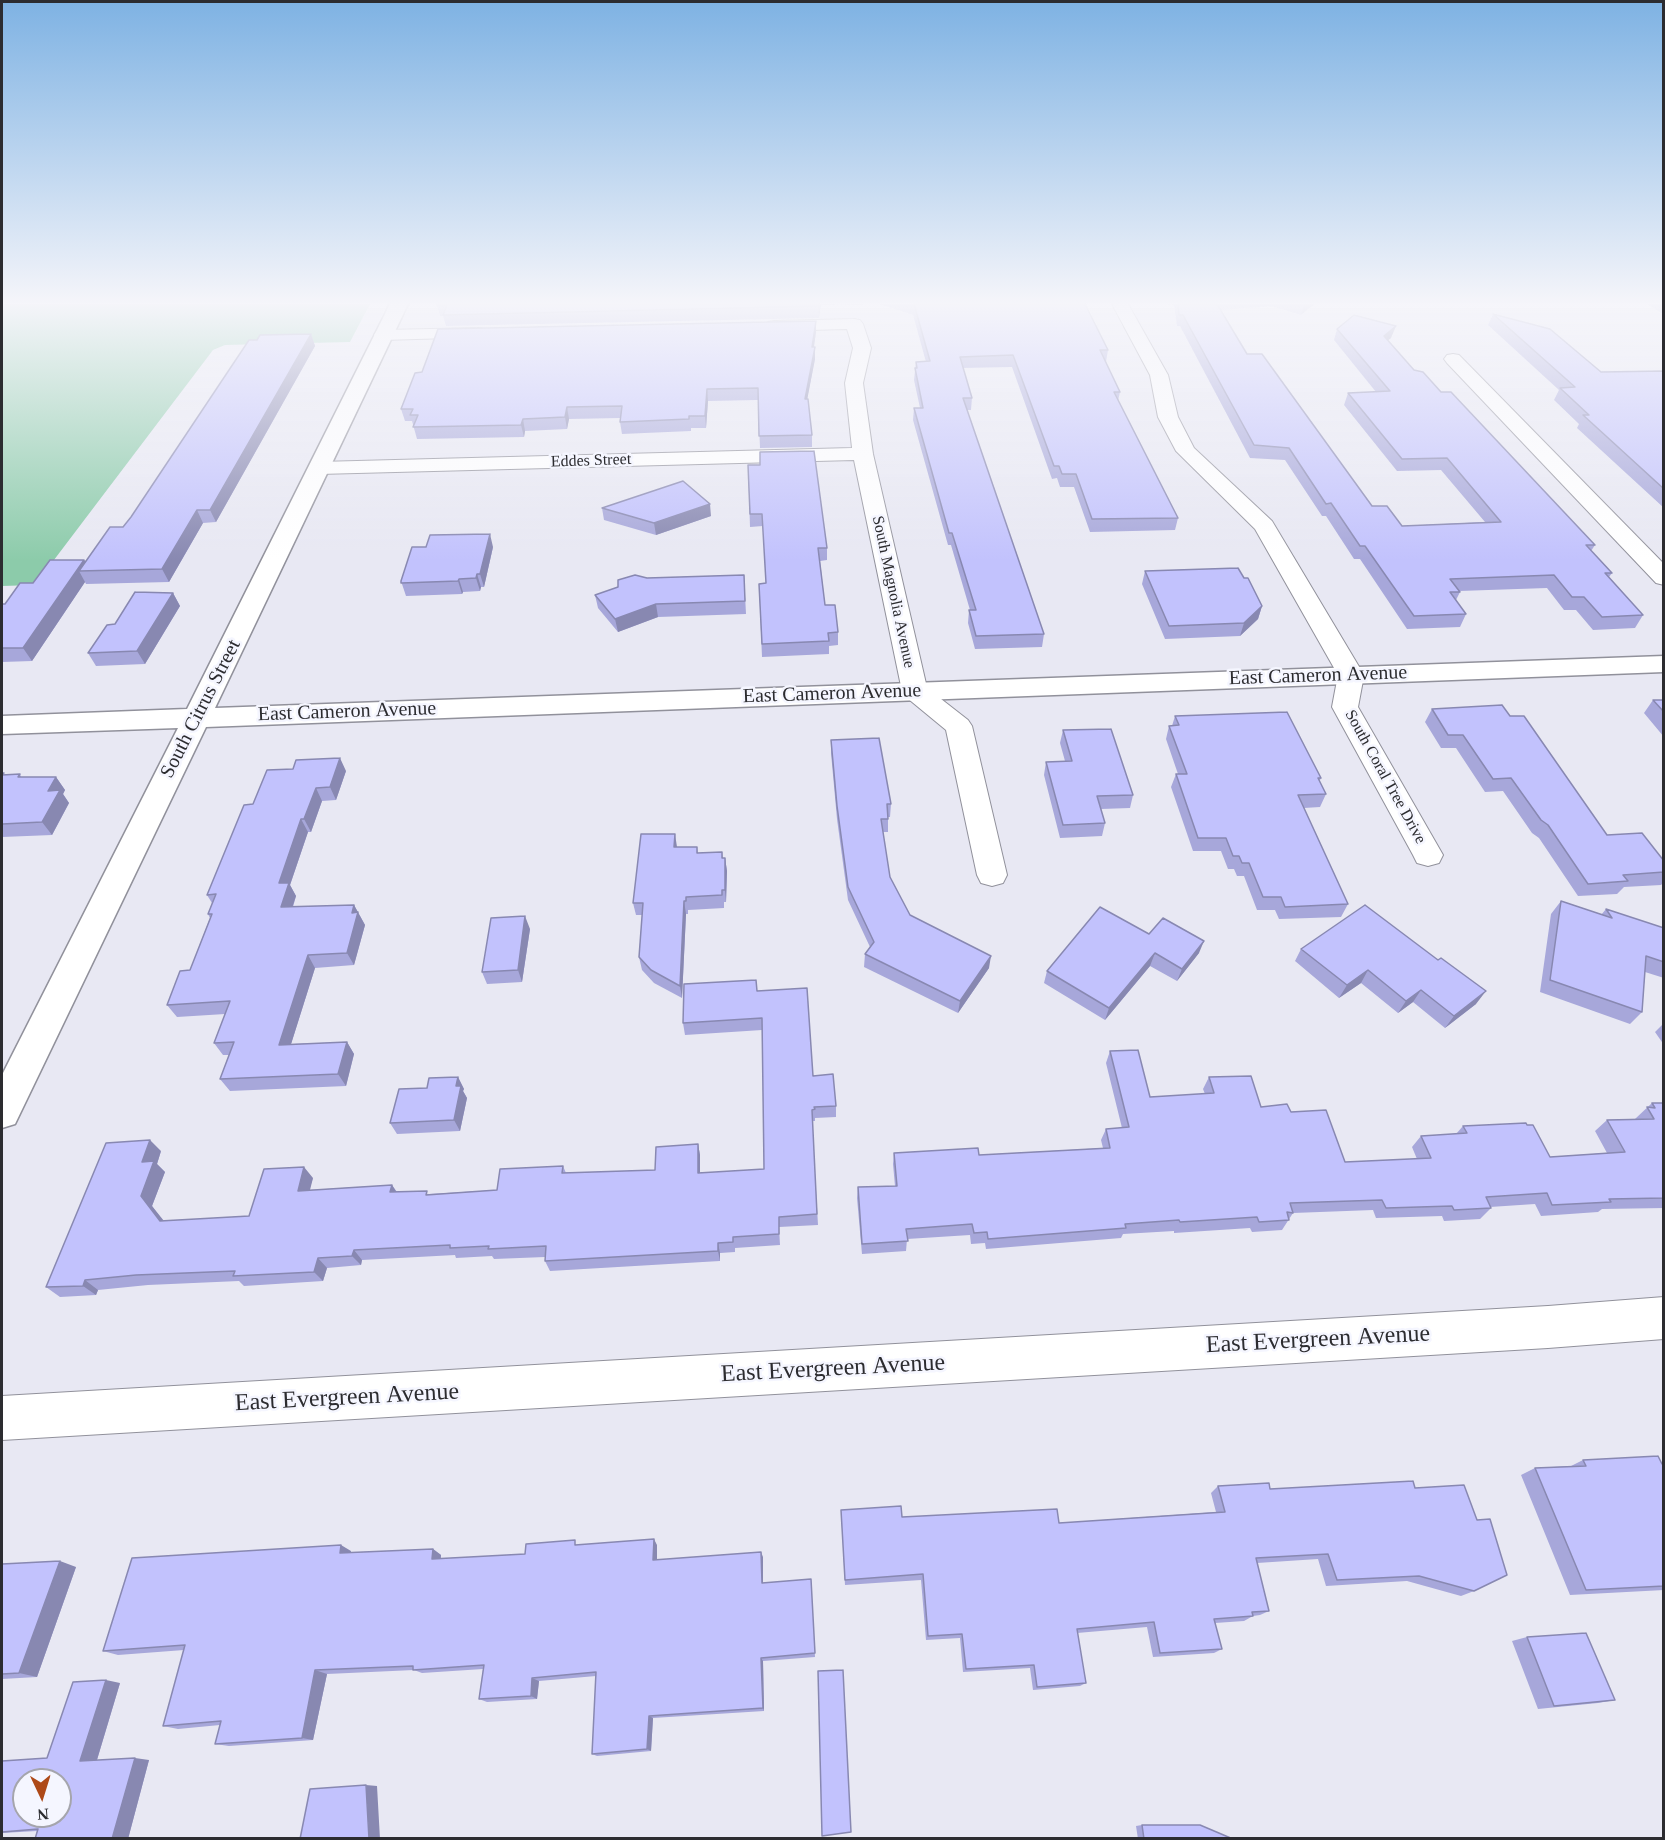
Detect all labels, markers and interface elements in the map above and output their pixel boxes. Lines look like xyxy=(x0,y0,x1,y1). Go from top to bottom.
street label: Eddes Street xyxy=(550,450,632,472)
street label: South Magnolia Avenue xyxy=(867,514,919,670)
street label: South Citrus Street xyxy=(156,636,246,782)
street label: East Cameron Avenue xyxy=(1228,661,1408,691)
street label: East Cameron Avenue xyxy=(742,679,922,709)
street label: East Cameron Avenue xyxy=(257,697,437,727)
street label: South Coral Tree Drive xyxy=(1340,707,1430,847)
street label: East Evergreen Avenue xyxy=(1205,1320,1431,1360)
street label: East Evergreen Avenue xyxy=(720,1349,946,1389)
street label: East Evergreen Avenue xyxy=(234,1378,460,1418)
north arrow xyxy=(12,1768,72,1828)
text: N xyxy=(37,1806,50,1823)

